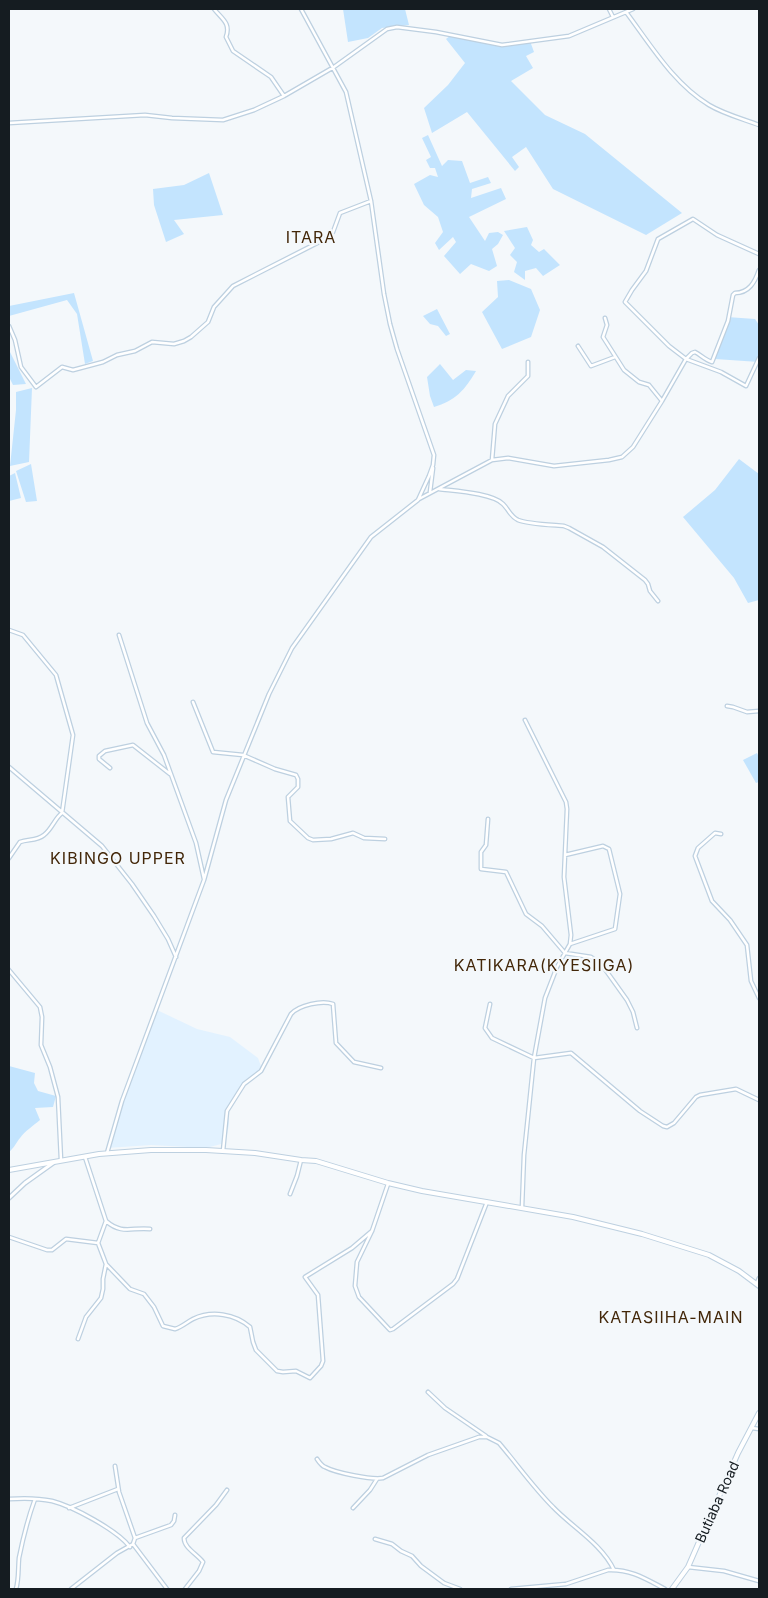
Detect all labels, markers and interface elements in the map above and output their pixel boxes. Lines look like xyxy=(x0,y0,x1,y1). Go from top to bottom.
district label: ITARA xyxy=(286,227,336,247)
district label: KIBINGO UPPER xyxy=(50,848,186,868)
district label: KATIKARA(KYESIIGA) xyxy=(454,955,634,975)
district label: KATASIIHA-MAIN xyxy=(599,1307,743,1327)
street label: Butiaba Road xyxy=(691,1458,742,1545)

